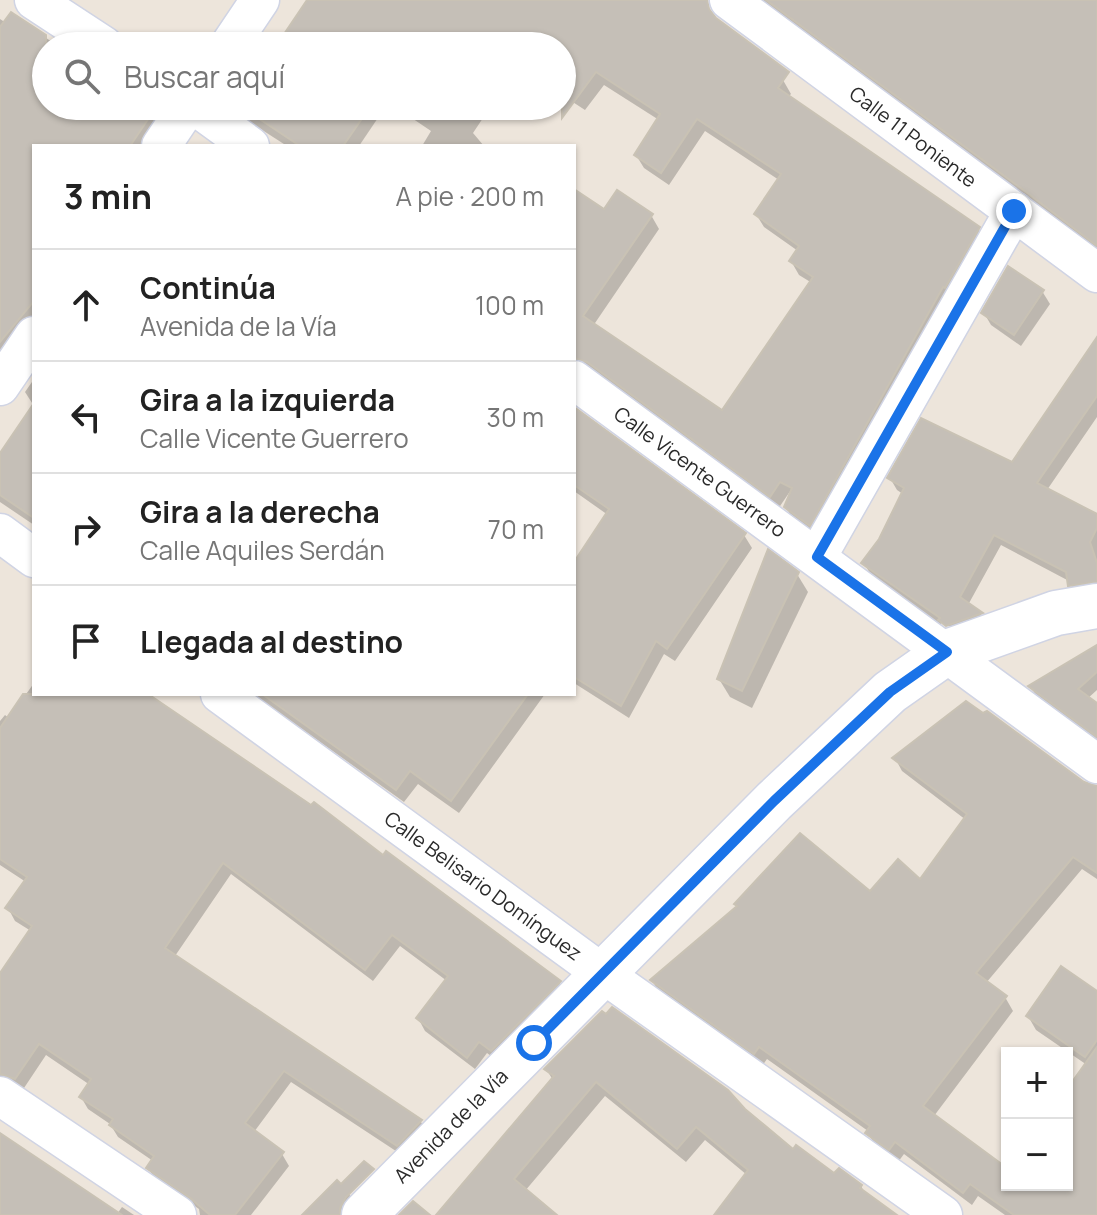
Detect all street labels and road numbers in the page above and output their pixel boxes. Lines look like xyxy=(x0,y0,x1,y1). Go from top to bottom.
street label: Calle 11 Poniente xyxy=(844,80,983,193)
street label: Calle Vicente Guerrero xyxy=(609,400,792,543)
street label: Calle Belisario Domínguez xyxy=(379,805,587,966)
street label: Avenida de la Vía xyxy=(388,1063,514,1189)

